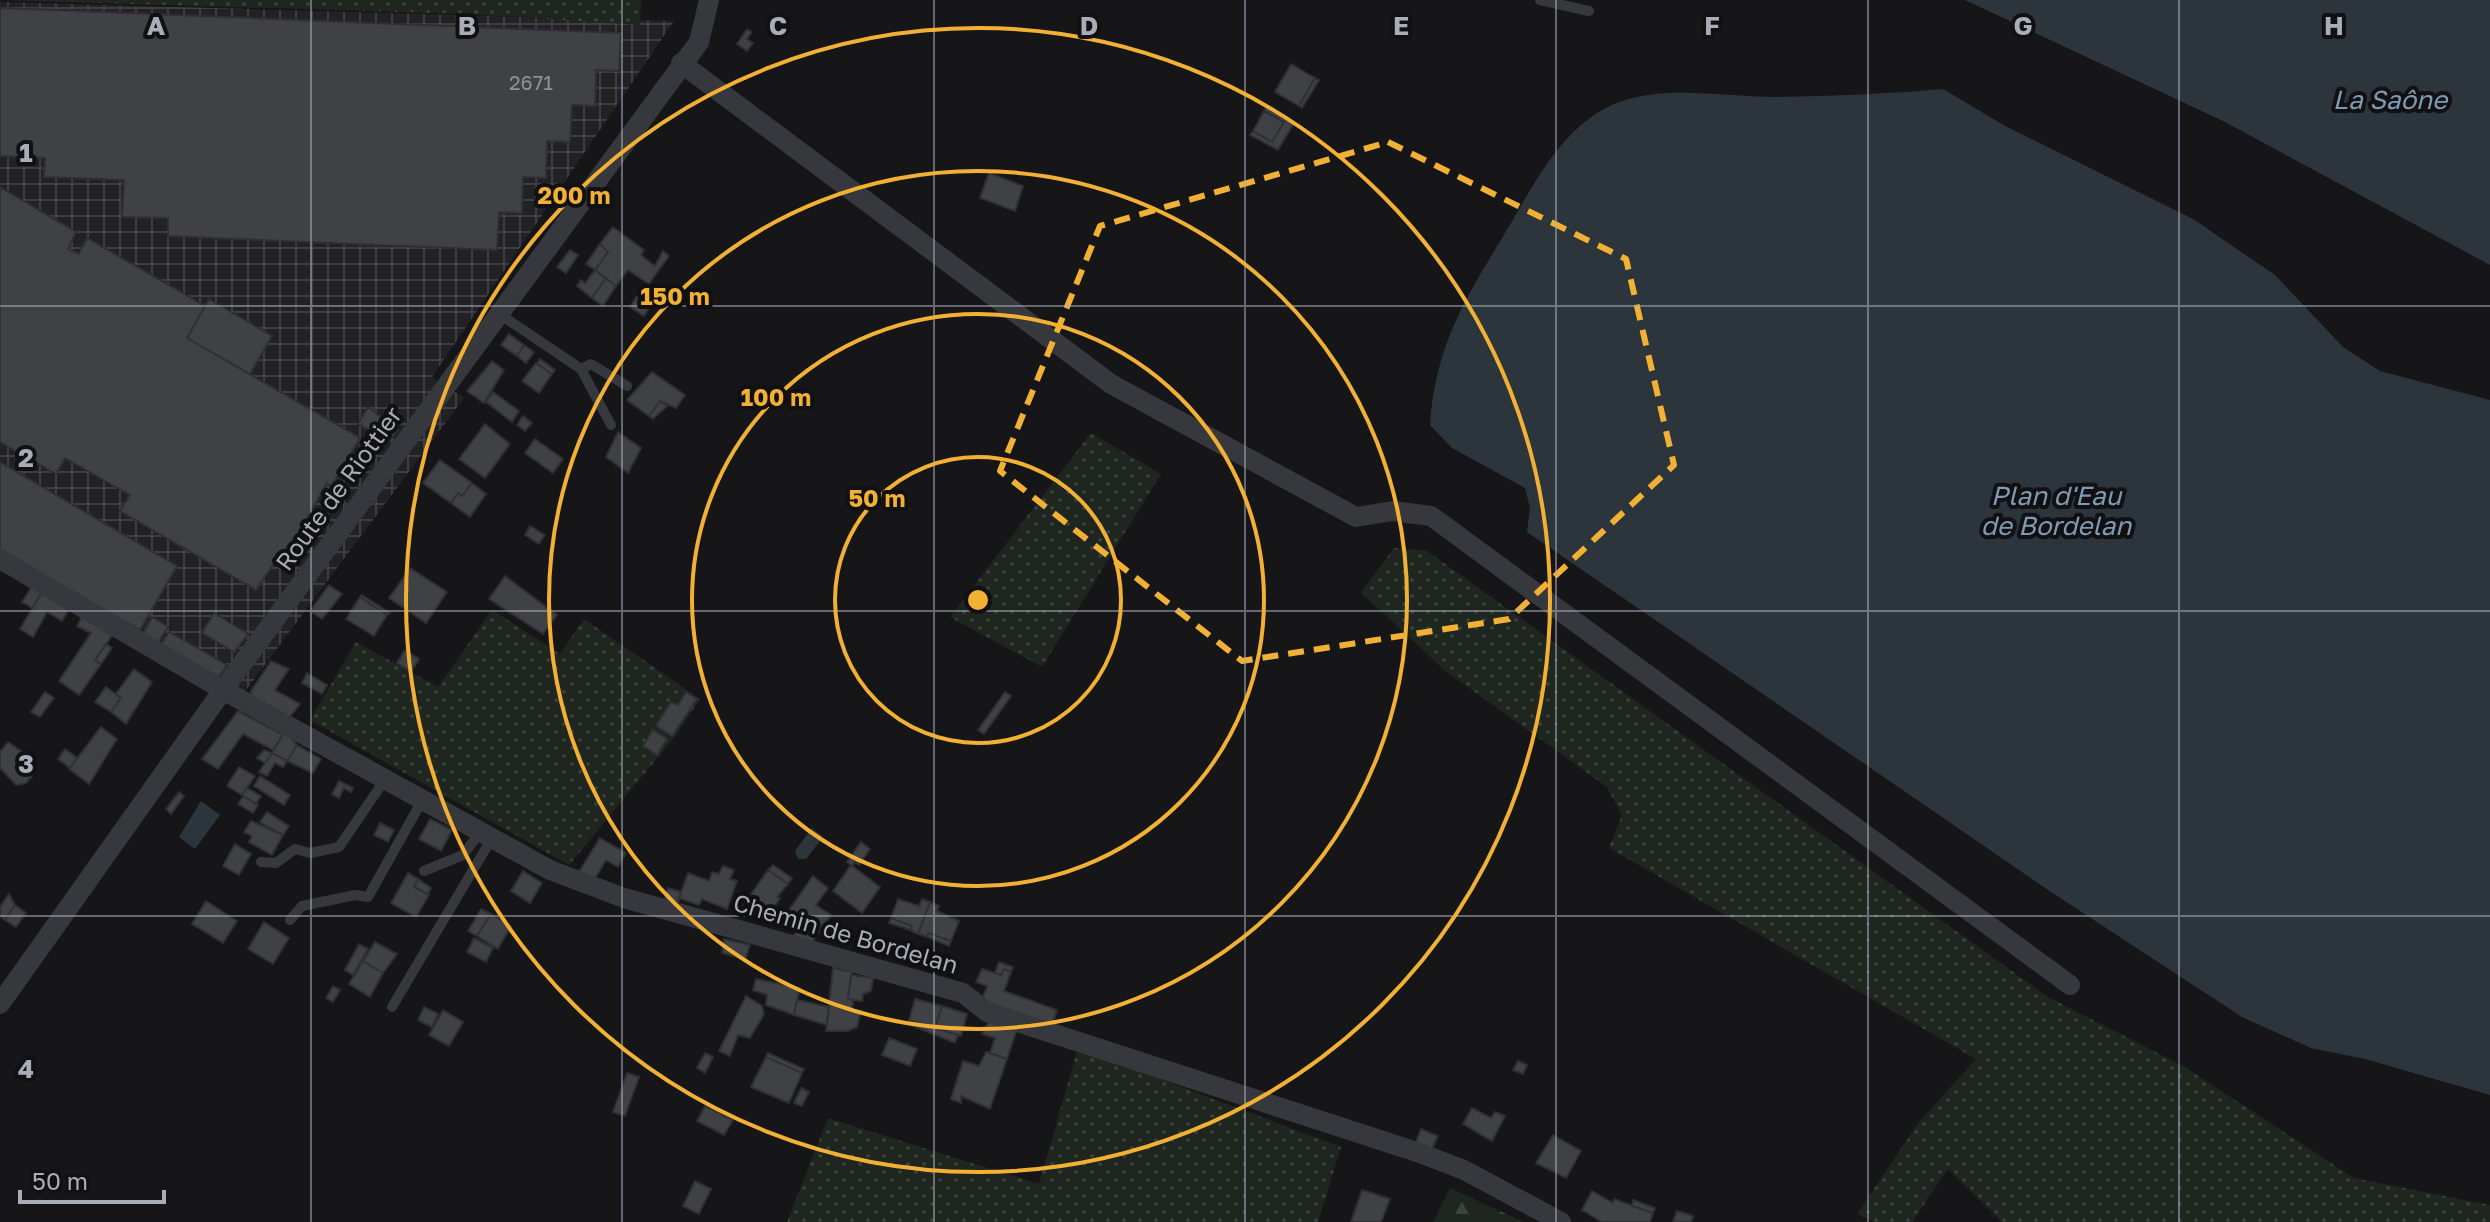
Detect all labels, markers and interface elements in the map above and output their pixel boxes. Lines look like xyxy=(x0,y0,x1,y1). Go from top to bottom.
text: A xyxy=(147,10,166,41)
text: B xyxy=(458,10,476,41)
text: C xyxy=(769,10,787,41)
text: D xyxy=(1080,10,1098,41)
text: E xyxy=(1393,10,1409,41)
text: F xyxy=(1704,10,1720,41)
text: G xyxy=(2013,10,2033,41)
text: H xyxy=(2324,10,2344,41)
house number: 2671 xyxy=(509,70,553,94)
water label: La Saône xyxy=(2333,84,2449,115)
text: 1 xyxy=(19,137,33,168)
text: 200 m xyxy=(538,180,610,209)
text: 150 m xyxy=(640,281,710,310)
text: 100 m xyxy=(741,382,811,411)
street label: Route de Riottier xyxy=(269,401,407,575)
text: 2 xyxy=(18,442,34,473)
water label: Plan d'Eau de Bordelan xyxy=(1981,480,2132,541)
text: 50 m xyxy=(848,483,906,512)
centre of rings xyxy=(964,586,992,614)
text: 3 xyxy=(18,748,34,779)
street label: Chemin de Bordelan xyxy=(730,887,962,979)
text: 4 xyxy=(18,1053,34,1084)
scale bar xyxy=(20,1154,164,1204)
text: 50 m xyxy=(32,1166,88,1195)

